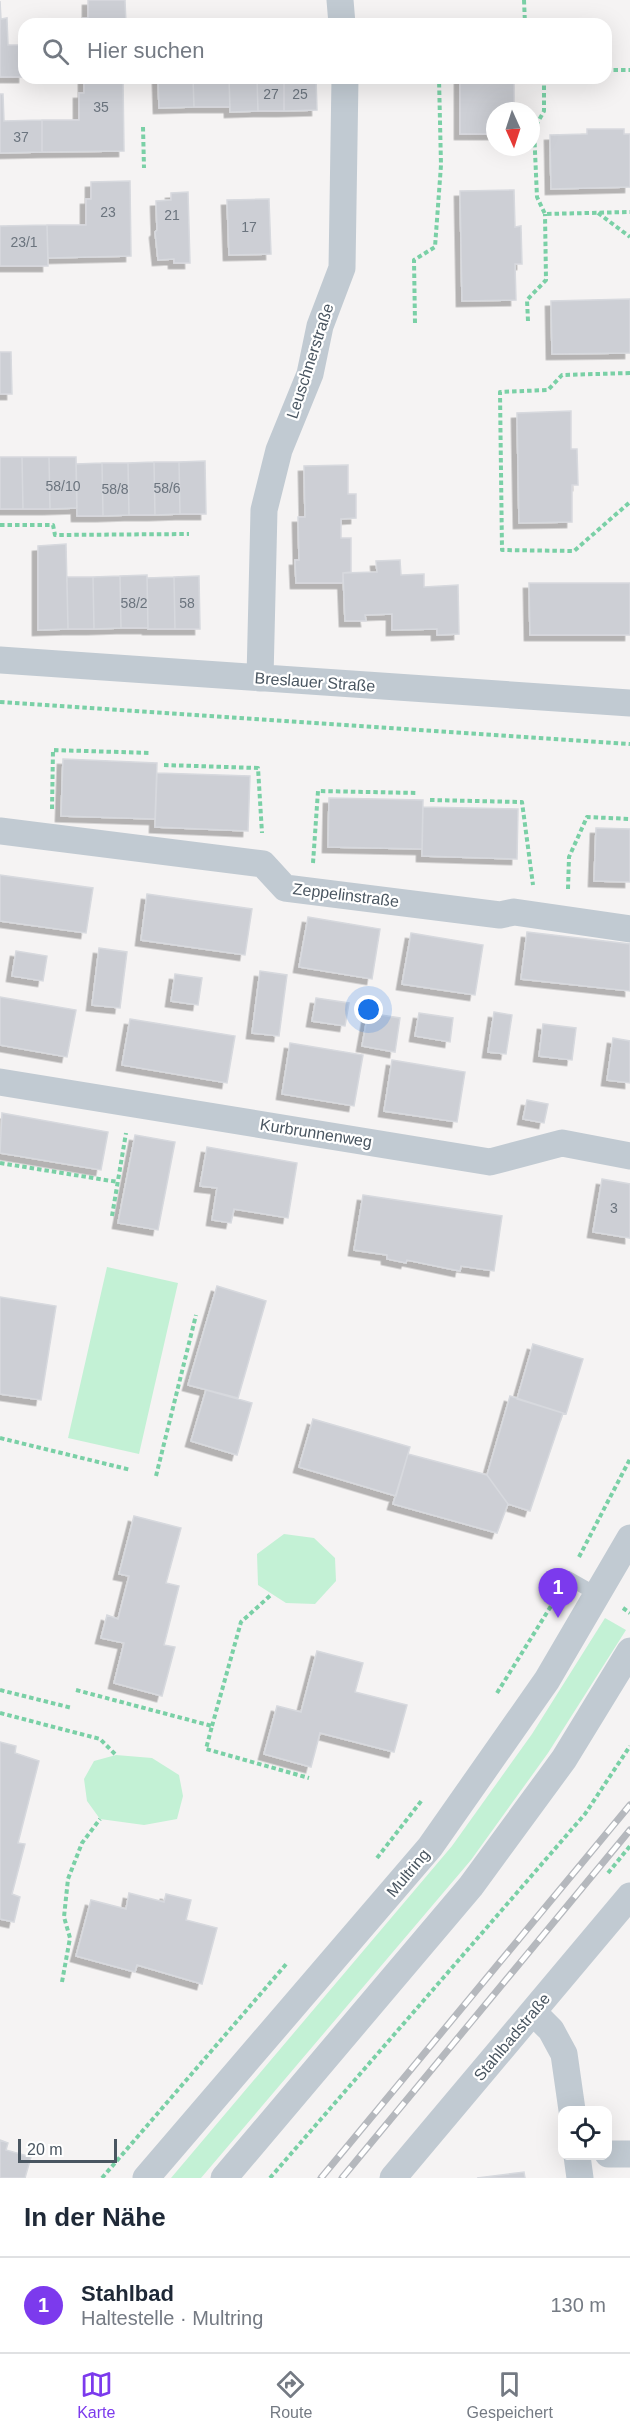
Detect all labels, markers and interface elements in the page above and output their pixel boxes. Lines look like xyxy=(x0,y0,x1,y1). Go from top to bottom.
search box xyxy=(18,18,612,84)
icon: search xyxy=(39,35,72,68)
text: Hier suchen xyxy=(87,38,204,63)
house number: 27 xyxy=(263,86,279,102)
house number: 25 xyxy=(292,86,308,102)
house number: 35 xyxy=(93,99,109,115)
north arrow xyxy=(486,102,540,156)
house number: 37 xyxy=(13,129,29,145)
house number: 23 xyxy=(100,204,116,220)
house number: 21 xyxy=(164,207,180,223)
house number: 17 xyxy=(241,219,257,235)
house number: 23/1 xyxy=(10,234,38,250)
street label: Leuschnerstraße xyxy=(283,301,337,421)
house number: 58/10 xyxy=(45,478,81,494)
house number: 58/6 xyxy=(153,480,181,496)
house number: 58/8 xyxy=(101,481,129,497)
house number: 58/2 xyxy=(120,595,148,611)
house number: 58 xyxy=(179,595,195,611)
street label: Breslauer Straße xyxy=(254,669,376,695)
street label: Zeppelinstraße xyxy=(292,880,400,910)
your location xyxy=(354,995,383,1024)
street label: Kurbrunnenweg xyxy=(259,1116,373,1150)
house number: 3 xyxy=(610,1200,618,1216)
pin: 1 xyxy=(538,1568,578,1618)
street label: Multring xyxy=(383,1846,433,1900)
street label: Stahlbadstraße xyxy=(471,1990,553,2084)
map controls xyxy=(558,2106,612,2160)
button: locate xyxy=(558,2106,612,2160)
scale bar xyxy=(18,2136,117,2164)
text: 20 m xyxy=(27,2141,63,2158)
text: In der Nähe xyxy=(24,2202,166,2232)
text: Stahlbad xyxy=(81,2281,174,2306)
text: 1 xyxy=(38,2294,49,2316)
text: 130 m xyxy=(550,2294,606,2316)
text: Haltestelle · Multring xyxy=(81,2307,263,2329)
tab: Karte xyxy=(77,2368,115,2422)
tab: Route xyxy=(270,2368,312,2422)
tab: Gespeichert xyxy=(467,2368,553,2422)

